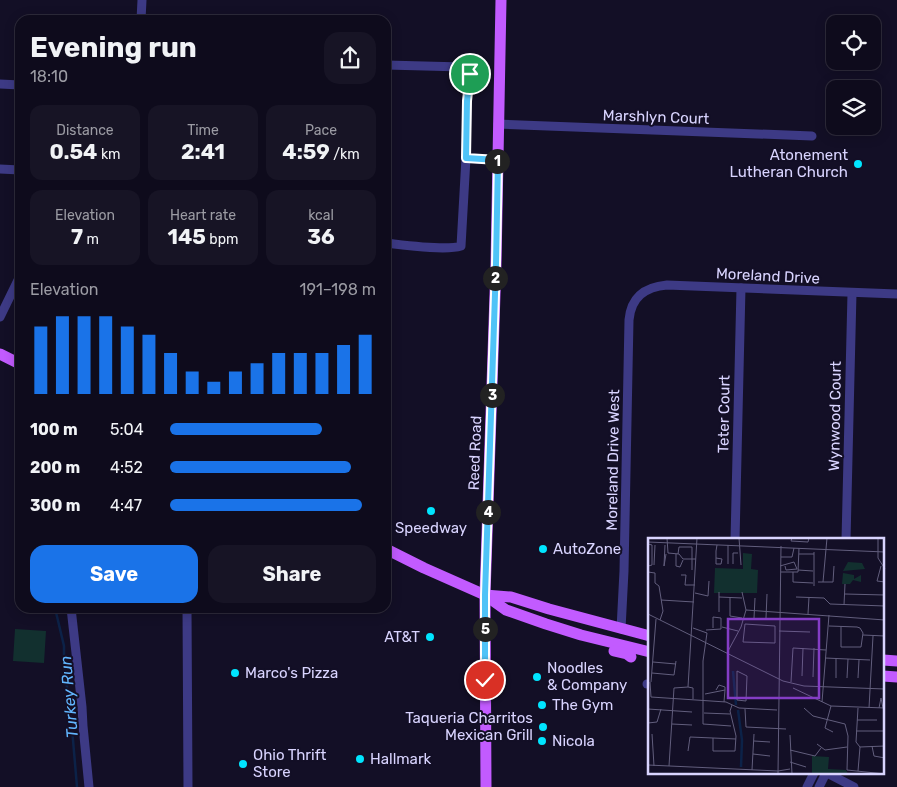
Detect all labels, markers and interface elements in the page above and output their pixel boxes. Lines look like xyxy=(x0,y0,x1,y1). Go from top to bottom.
map controls xyxy=(826,15,881,135)
button: locate xyxy=(826,15,881,70)
text: Evening run xyxy=(30,31,197,64)
button: share xyxy=(324,32,376,84)
pin xyxy=(449,53,491,95)
icon: arrive xyxy=(456,60,484,88)
text: 18:10 xyxy=(30,67,68,86)
button: layers xyxy=(826,80,881,135)
street label: Marshlyn Court xyxy=(602,106,710,128)
text: Distance xyxy=(56,122,114,139)
text: Time xyxy=(187,122,219,139)
text: Pace xyxy=(305,122,337,139)
text: 0.54 xyxy=(49,139,97,164)
text: 2:41 xyxy=(181,139,225,164)
text: 4:59 xyxy=(282,139,330,164)
text: km xyxy=(97,146,121,163)
text: /km xyxy=(330,146,360,163)
place label: Atonement Lutheran Church xyxy=(730,146,848,181)
pin: 1 xyxy=(484,148,510,174)
text: 1 xyxy=(494,153,501,170)
marker: Atonement Lutheran Church xyxy=(852,158,864,170)
text: Elevation xyxy=(55,207,115,224)
text: Heart rate xyxy=(170,207,236,224)
text: kcal xyxy=(308,207,334,224)
text: 7 xyxy=(71,224,83,249)
text: 145 xyxy=(168,224,206,249)
text: 36 xyxy=(307,224,335,249)
text: m xyxy=(83,231,99,248)
text: bpm xyxy=(206,231,238,248)
street label: Moreland Drive xyxy=(716,264,820,288)
pin: 2 xyxy=(482,266,508,290)
text: 2 xyxy=(491,270,500,287)
text: Elevation xyxy=(30,280,99,299)
text: 191–198 m xyxy=(300,280,376,299)
street label: Wynwood Court xyxy=(825,361,845,471)
street label: Teter Court xyxy=(714,375,734,453)
pin: 3 xyxy=(480,382,504,408)
text: 3 xyxy=(488,387,497,404)
street label: Moreland Drive West xyxy=(603,389,623,531)
street label: Reed Road xyxy=(465,415,485,491)
text: 100 m xyxy=(30,420,78,439)
text: 5:04 xyxy=(110,420,144,439)
text: 200 m xyxy=(30,458,80,477)
text: 4:52 xyxy=(110,458,143,477)
text: 300 m xyxy=(30,496,80,515)
text: 4:47 xyxy=(110,496,142,515)
pin: 4 xyxy=(476,500,500,524)
text: 4 xyxy=(484,504,493,521)
marker: Speedway xyxy=(425,505,437,517)
place label: Speedway xyxy=(395,519,467,537)
inset map xyxy=(648,538,884,774)
place label: AutoZone xyxy=(553,540,621,558)
marker: AutoZone xyxy=(537,543,549,555)
button: Save xyxy=(30,545,198,603)
button: Share xyxy=(208,545,376,603)
pin: 5 xyxy=(472,616,498,642)
text: 5 xyxy=(481,621,490,638)
place label: AT&T xyxy=(384,628,420,646)
marker: AT&T xyxy=(424,631,436,643)
water label: Turkey Run xyxy=(56,655,82,739)
pin xyxy=(464,659,506,701)
place label: Noodles & Company xyxy=(547,659,627,694)
place label: Marco's Pizza xyxy=(245,664,338,682)
icon: check xyxy=(471,666,499,694)
marker: Marco's Pizza xyxy=(229,667,241,679)
marker: Noodles & Company xyxy=(531,671,543,683)
place label: The Gym xyxy=(552,696,613,714)
marker: The Gym xyxy=(536,699,548,711)
place label: Taqueria Charritos Mexican Grill xyxy=(405,709,533,744)
marker: Taqueria Charritos Mexican Grill xyxy=(537,721,549,733)
place label: Nicola xyxy=(552,732,595,750)
marker: Nicola xyxy=(536,735,548,747)
place label: Ohio Thrift Store xyxy=(253,746,326,781)
place label: Hallmark xyxy=(370,750,432,768)
marker: Hallmark xyxy=(354,753,366,765)
marker: Ohio Thrift Store xyxy=(237,758,249,770)

